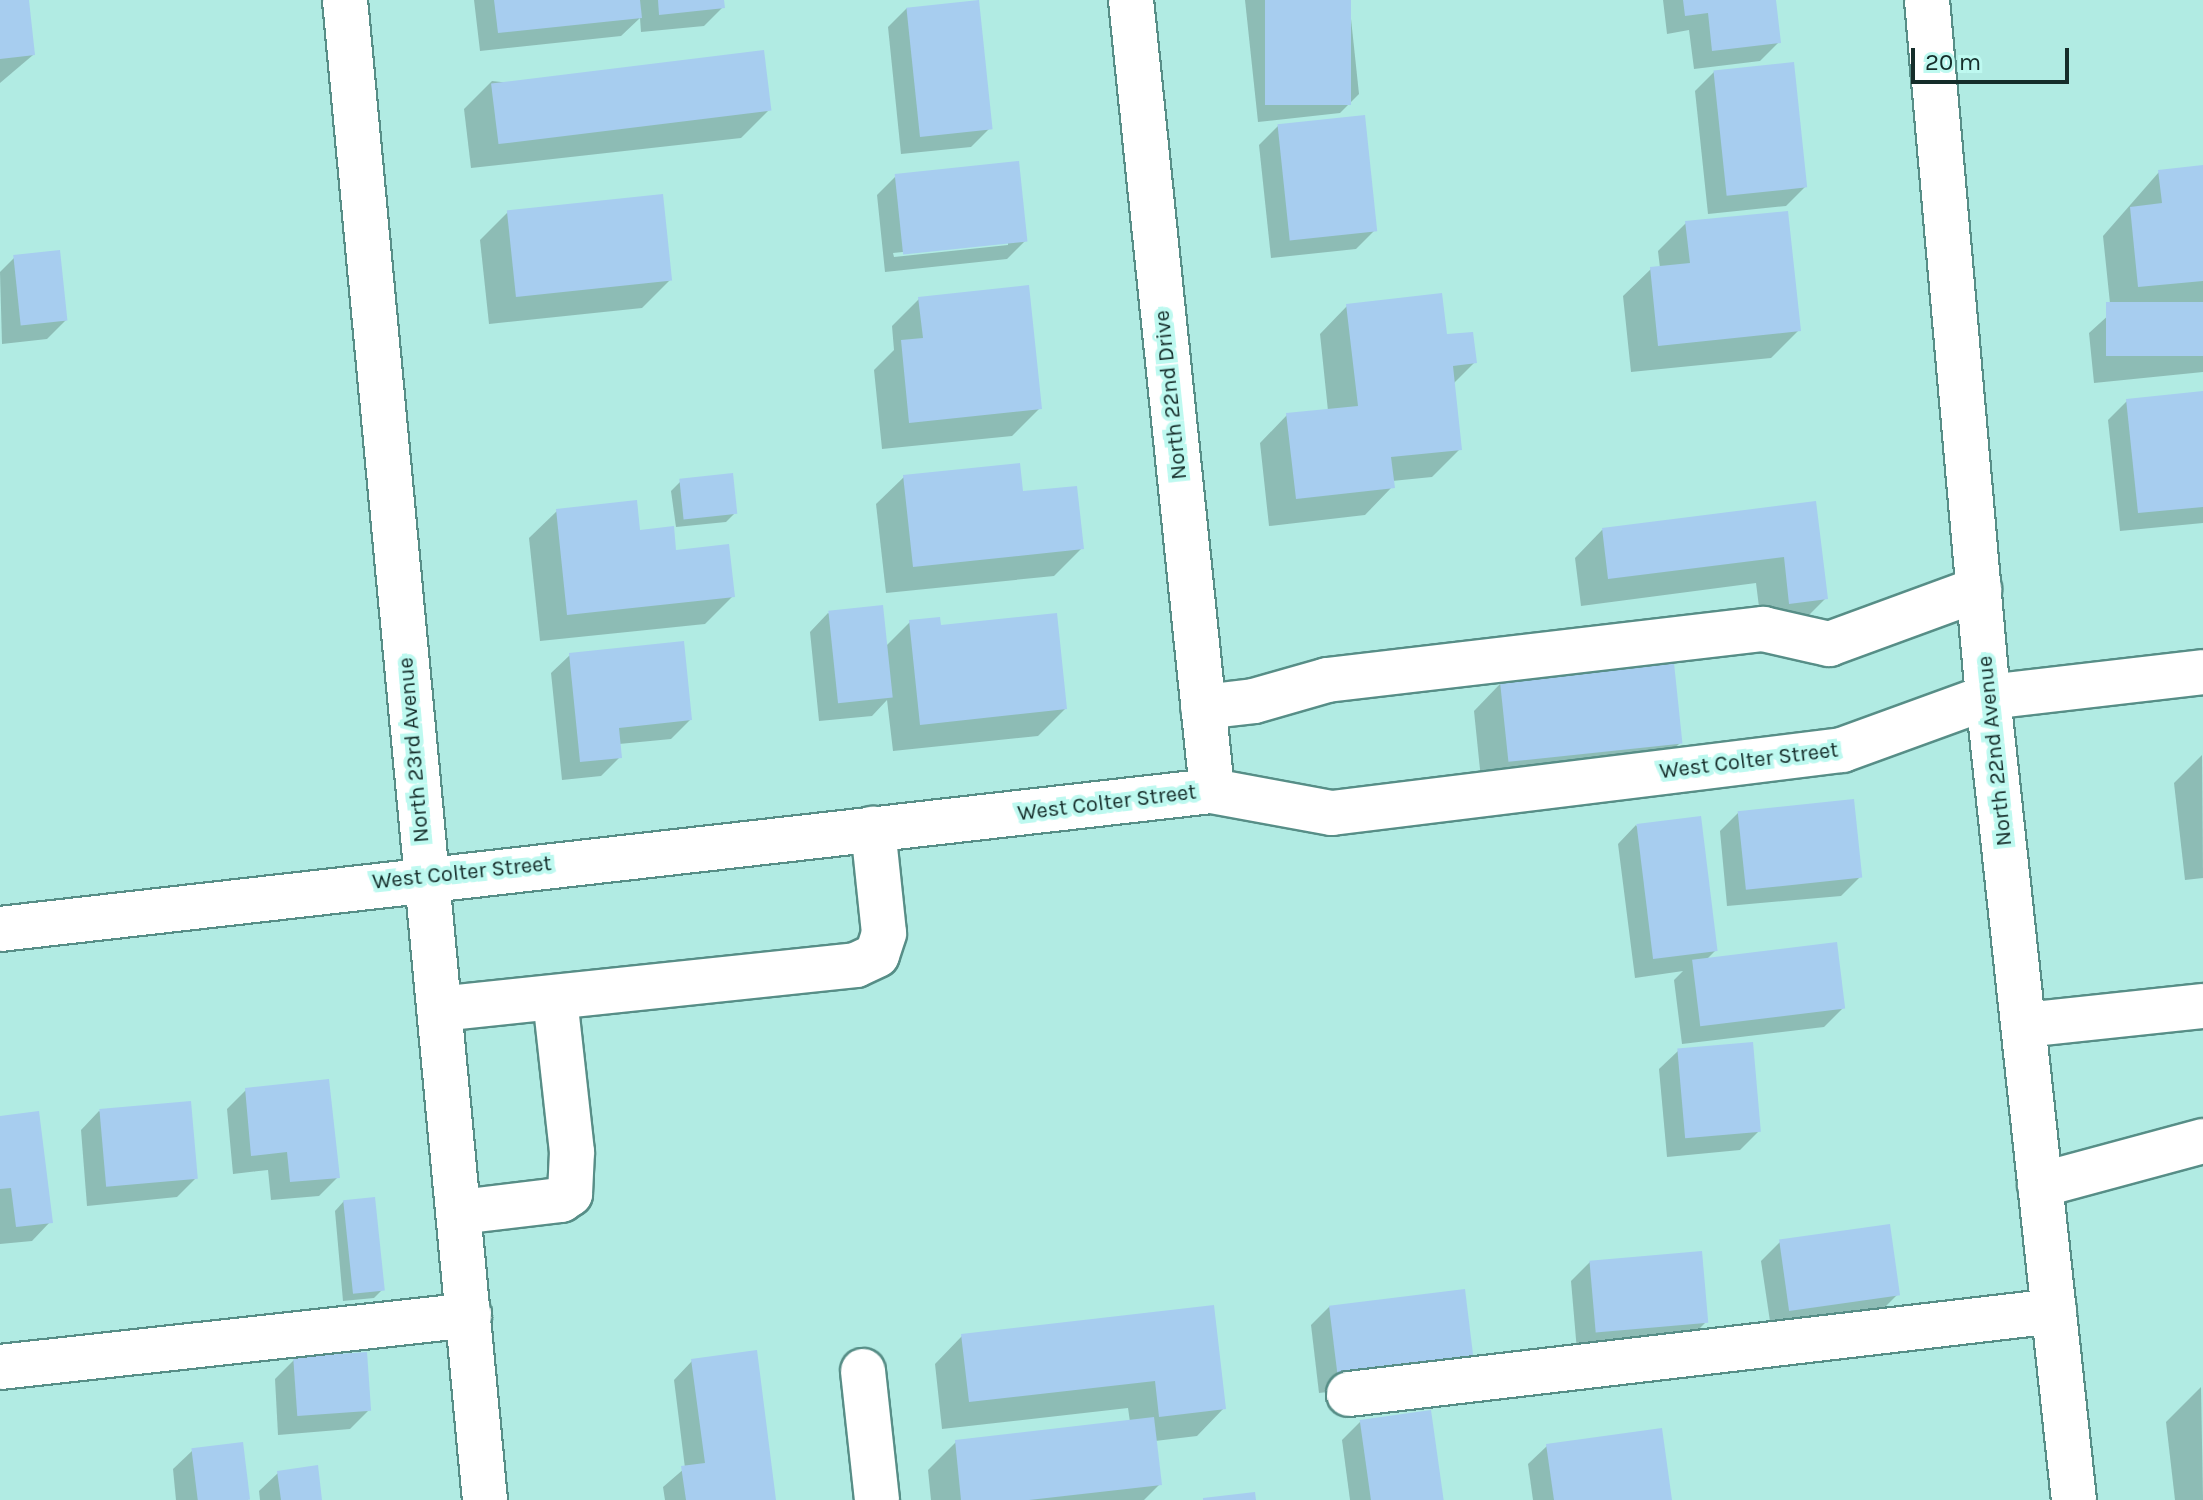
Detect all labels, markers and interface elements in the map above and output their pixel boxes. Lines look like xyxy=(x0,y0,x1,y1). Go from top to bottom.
scale bar xyxy=(1915,32,2073,82)
text: 20 m xyxy=(1925,48,1981,76)
street label: North 22nd Drive xyxy=(1149,309,1193,481)
street label: North 22nd Avenue xyxy=(1972,655,2018,847)
street label: North 23rd Avenue xyxy=(393,656,435,844)
street label: West Colter Street xyxy=(1658,737,1840,785)
street label: West Colter Street xyxy=(1016,779,1198,827)
street label: West Colter Street xyxy=(371,850,553,896)

